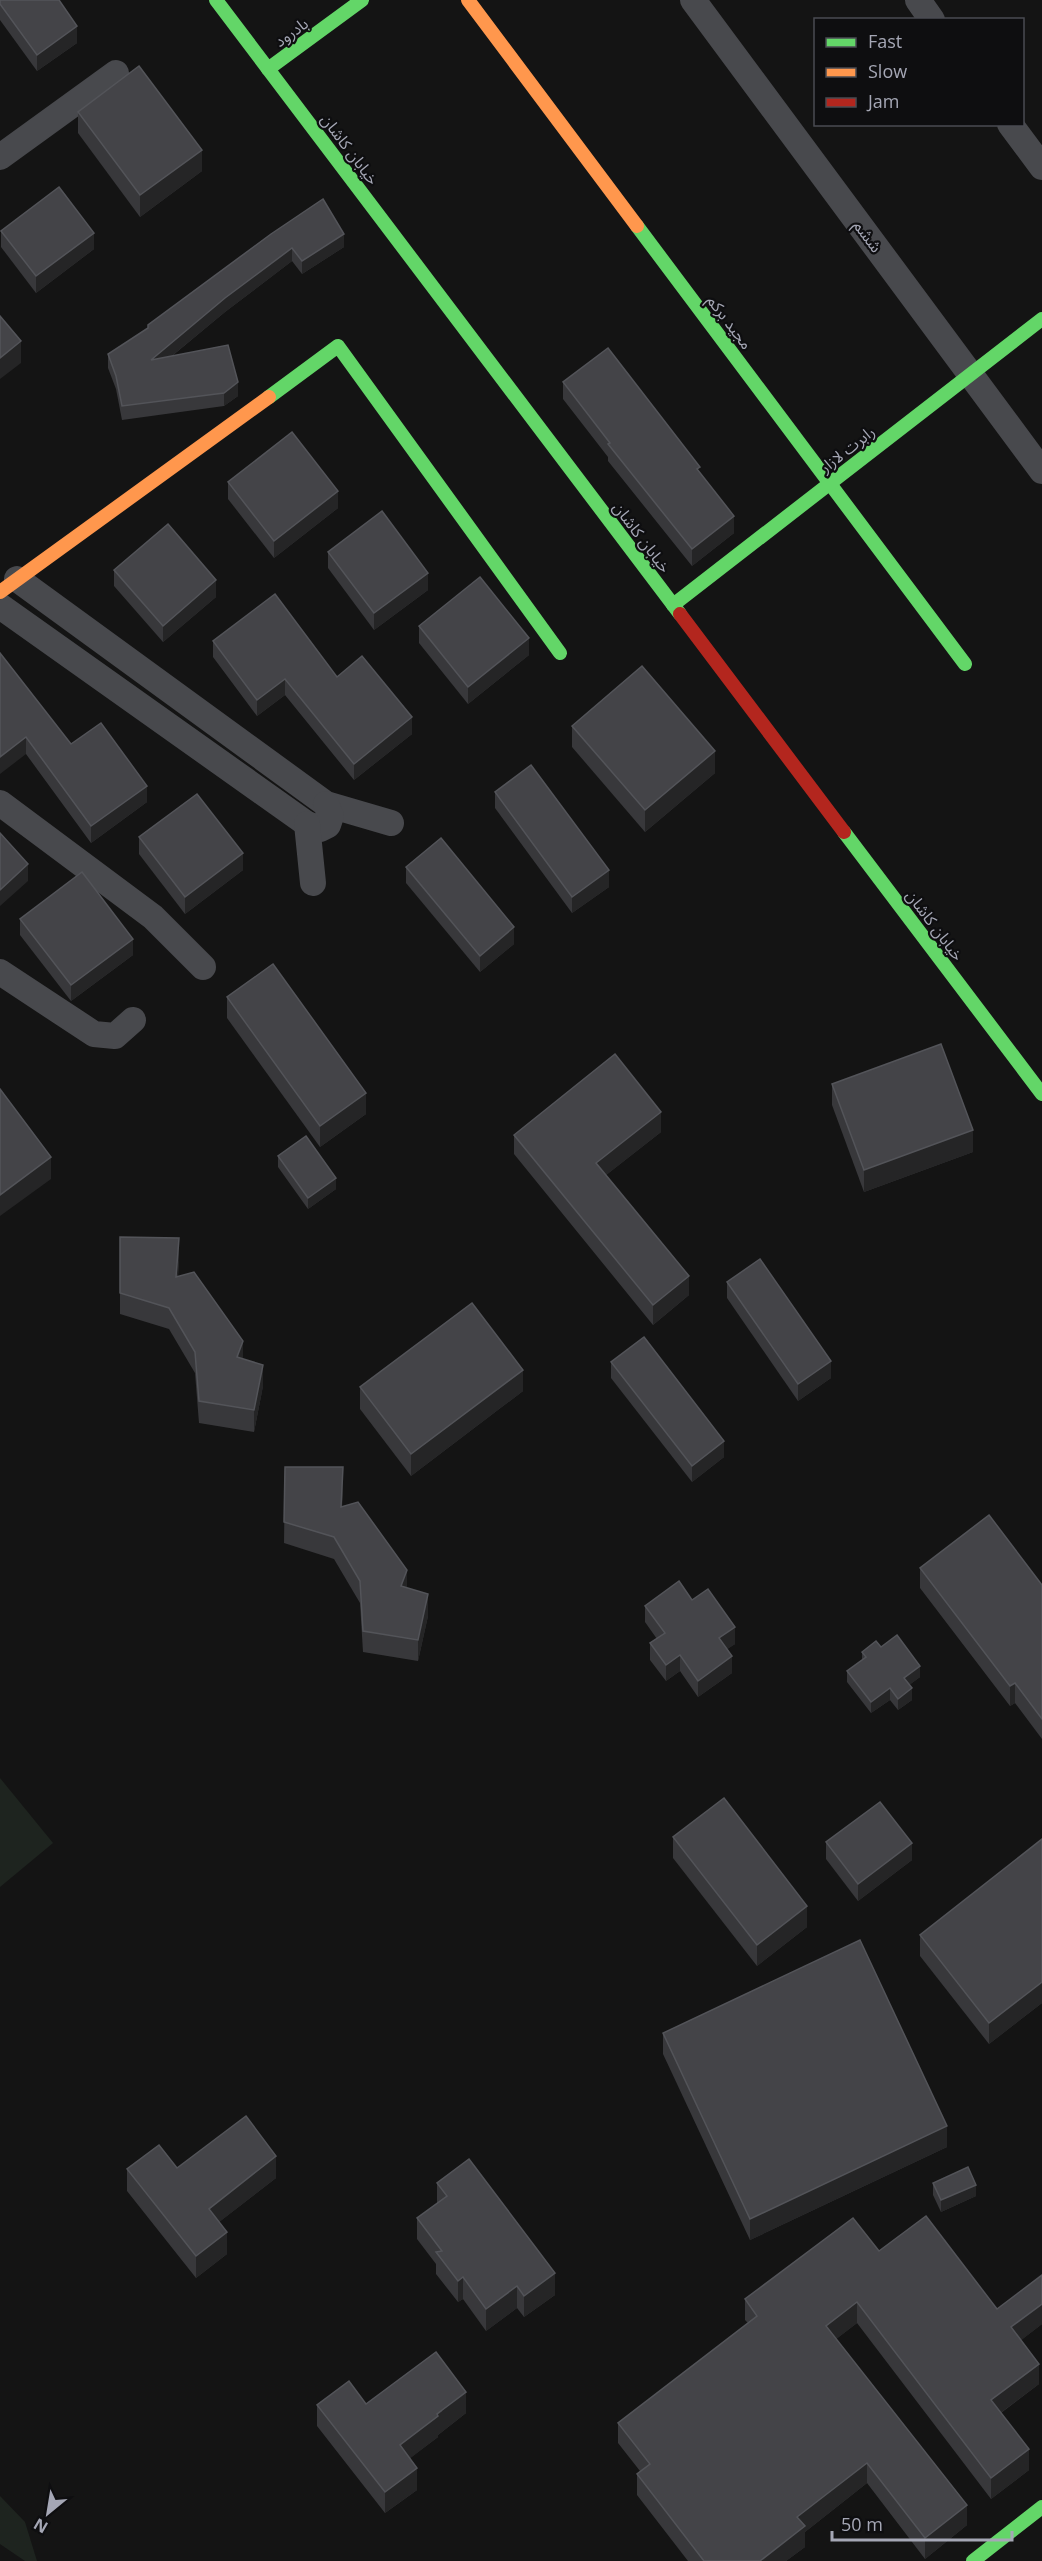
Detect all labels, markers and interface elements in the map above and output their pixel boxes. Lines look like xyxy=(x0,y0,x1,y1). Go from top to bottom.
street label: بادرود xyxy=(269,12,313,52)
legend xyxy=(814,18,1024,126)
text: Fast xyxy=(868,29,902,53)
text: Slow xyxy=(868,59,907,83)
text: Jam xyxy=(866,89,900,113)
street label: خیابان کاشان xyxy=(316,109,384,189)
street label: ششم xyxy=(847,215,887,258)
street label: مجید برکم xyxy=(701,290,758,355)
street label: رابرت لازار xyxy=(814,420,879,478)
street label: خیابان کاشان xyxy=(608,497,676,577)
street label: خیابان کاشان xyxy=(901,885,969,965)
north arrow xyxy=(18,2483,78,2543)
scale bar xyxy=(832,2504,1012,2542)
text: 50 m xyxy=(841,2512,883,2536)
text: N xyxy=(29,2513,52,2539)

